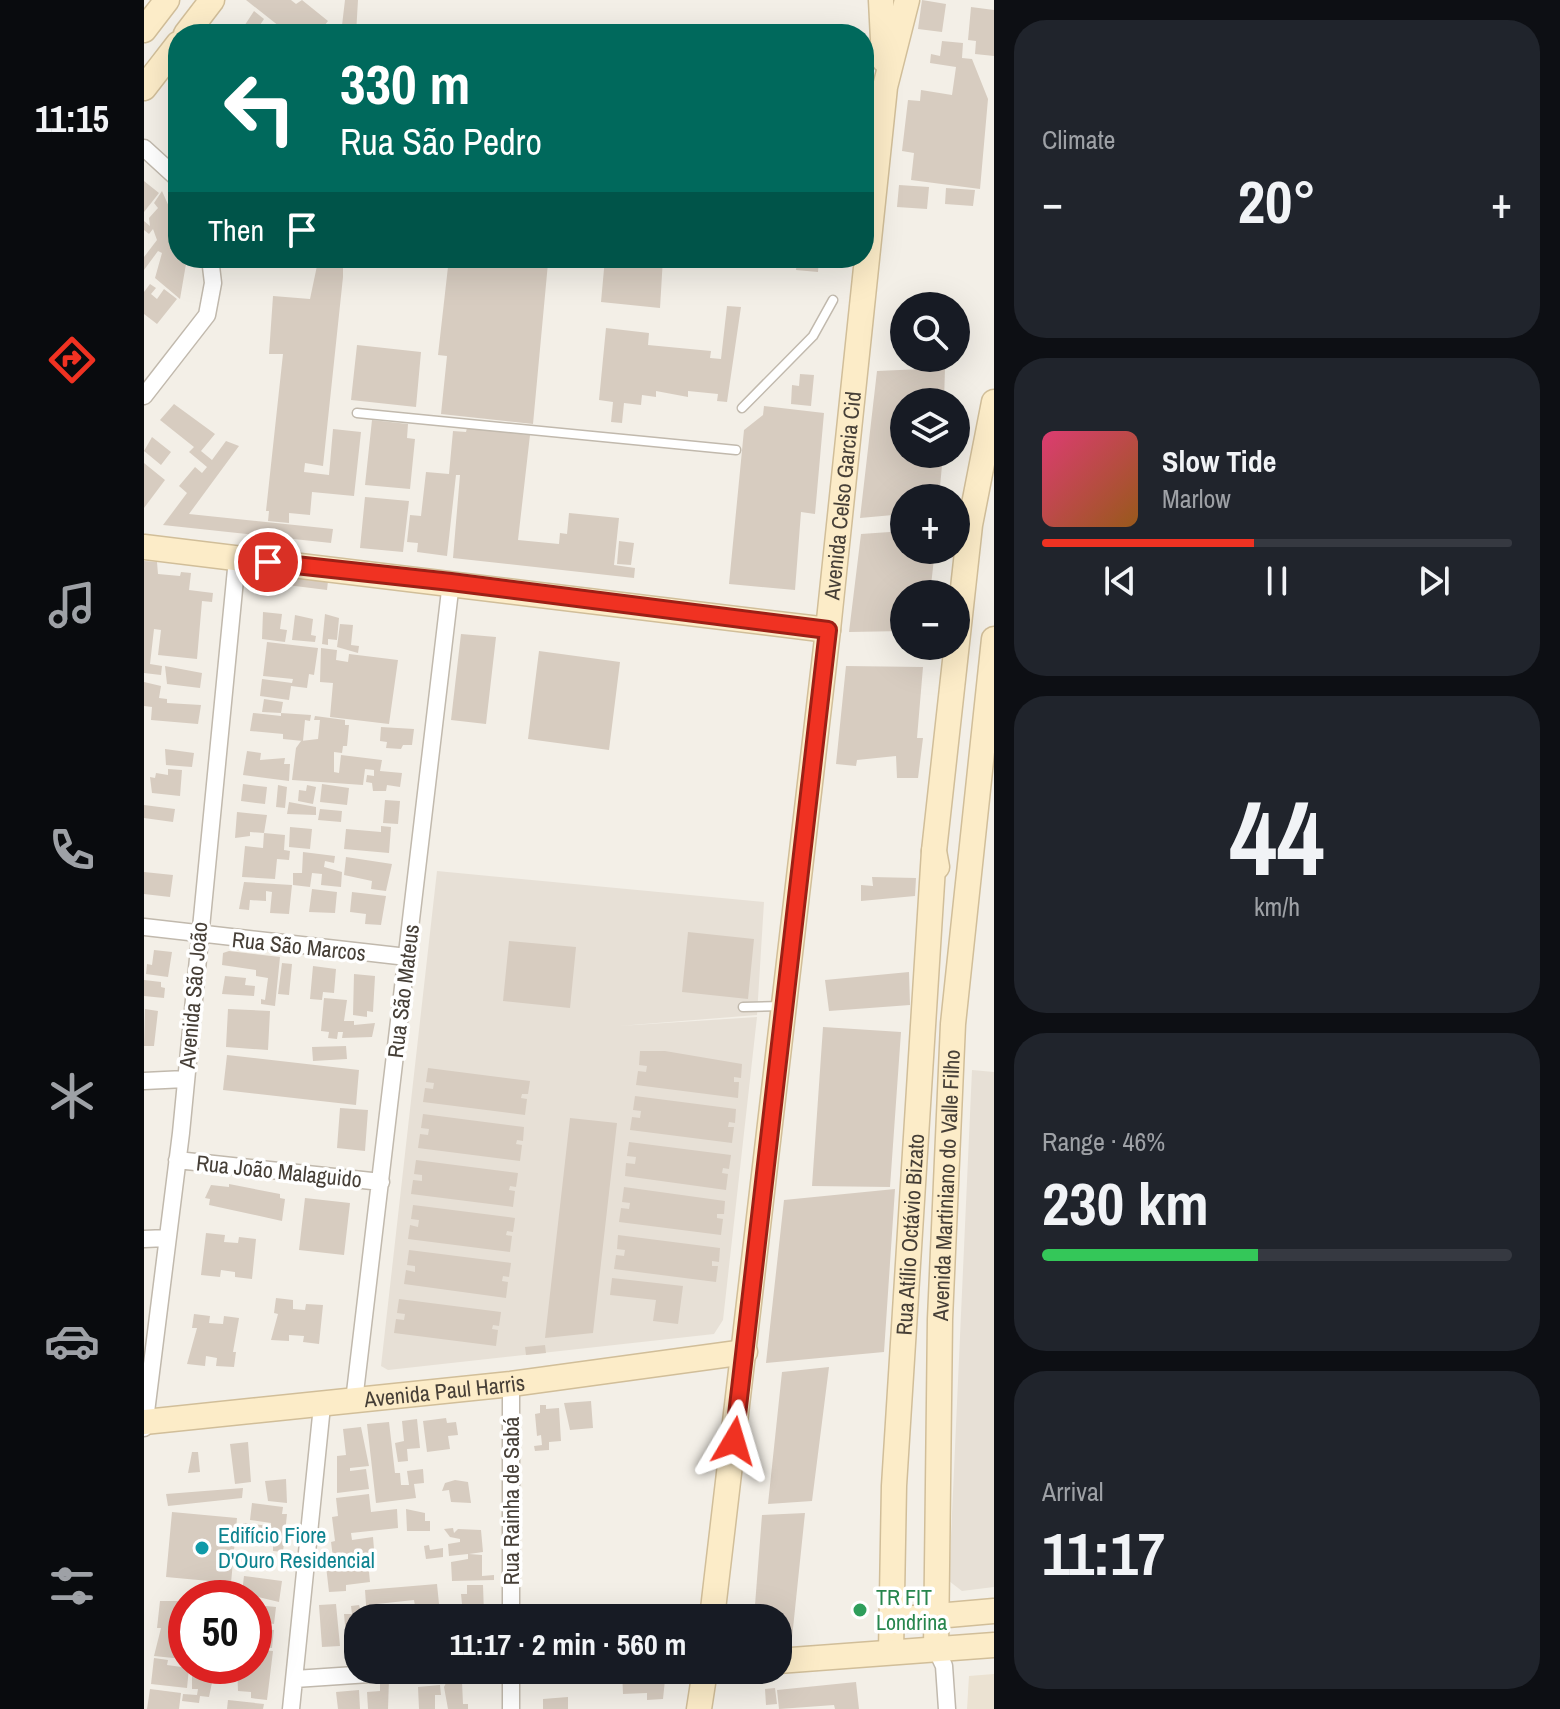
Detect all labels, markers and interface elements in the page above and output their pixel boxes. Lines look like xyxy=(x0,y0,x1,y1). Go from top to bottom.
text: 330 m xyxy=(340,46,470,121)
icon: left xyxy=(208,56,312,160)
text: 11:15 xyxy=(35,95,109,143)
text: Rua São Pedro xyxy=(340,118,542,166)
text: Climate xyxy=(1042,122,1115,157)
text: 20° xyxy=(1238,161,1316,242)
text: − xyxy=(1042,172,1063,232)
text: + xyxy=(1491,172,1512,232)
icon: arrive xyxy=(280,208,324,252)
text: Then xyxy=(208,210,264,250)
map controls xyxy=(890,292,970,660)
button: search xyxy=(890,292,970,372)
icon: directions xyxy=(44,332,100,388)
button: layers xyxy=(890,388,970,468)
street label: Avenida Celso Garcia Cid xyxy=(816,390,868,602)
text: Slow Tide xyxy=(1162,441,1276,481)
text: Marlow xyxy=(1162,481,1231,516)
button: + xyxy=(890,484,970,564)
pin xyxy=(234,528,302,596)
icon: arrive xyxy=(246,540,290,584)
icon: previous xyxy=(1098,559,1142,603)
icon: pause xyxy=(1255,559,1299,603)
icon: next xyxy=(1412,559,1456,603)
icon: music xyxy=(44,577,100,633)
button: − xyxy=(890,580,970,660)
text: 44 xyxy=(1230,767,1324,907)
icon: phone xyxy=(44,822,100,878)
text: km/h xyxy=(1254,889,1300,924)
street label: Avenida São João xyxy=(172,920,214,1071)
street label: Rua São Mateus xyxy=(380,922,426,1060)
street label: Rua São Marcos xyxy=(231,924,367,968)
street label: Avenida Martiniano do Valle Filho xyxy=(925,1049,967,1322)
icon: climate xyxy=(44,1068,100,1124)
text: Range · 46% xyxy=(1042,1124,1165,1159)
street label: Rua Atílio Octávio Bizato xyxy=(889,1133,931,1336)
street label: Rua João Malaguido xyxy=(195,1147,363,1195)
text: 230 km xyxy=(1042,1163,1209,1244)
icon: car xyxy=(44,1313,100,1369)
street label: Avenida Paul Harris xyxy=(362,1367,527,1414)
position arrow xyxy=(692,1399,776,1483)
street label: Rua Rainha de Sabá xyxy=(496,1417,526,1585)
text: Arrival xyxy=(1042,1474,1104,1509)
text: 11:17 xyxy=(1042,1513,1165,1594)
place label: Edifício Fiore D'Ouro Residencial xyxy=(218,1520,375,1575)
marker: Edifício Fiore D'Ouro Residencial xyxy=(193,1539,211,1557)
icon: filters xyxy=(44,1558,100,1614)
speed limit sign: 50 xyxy=(168,1580,272,1684)
place label: TR FIT Londrina xyxy=(876,1582,947,1637)
marker: TR FIT Londrina xyxy=(851,1601,869,1619)
text: 11:17 · 2 min · 560 m xyxy=(450,1624,686,1664)

